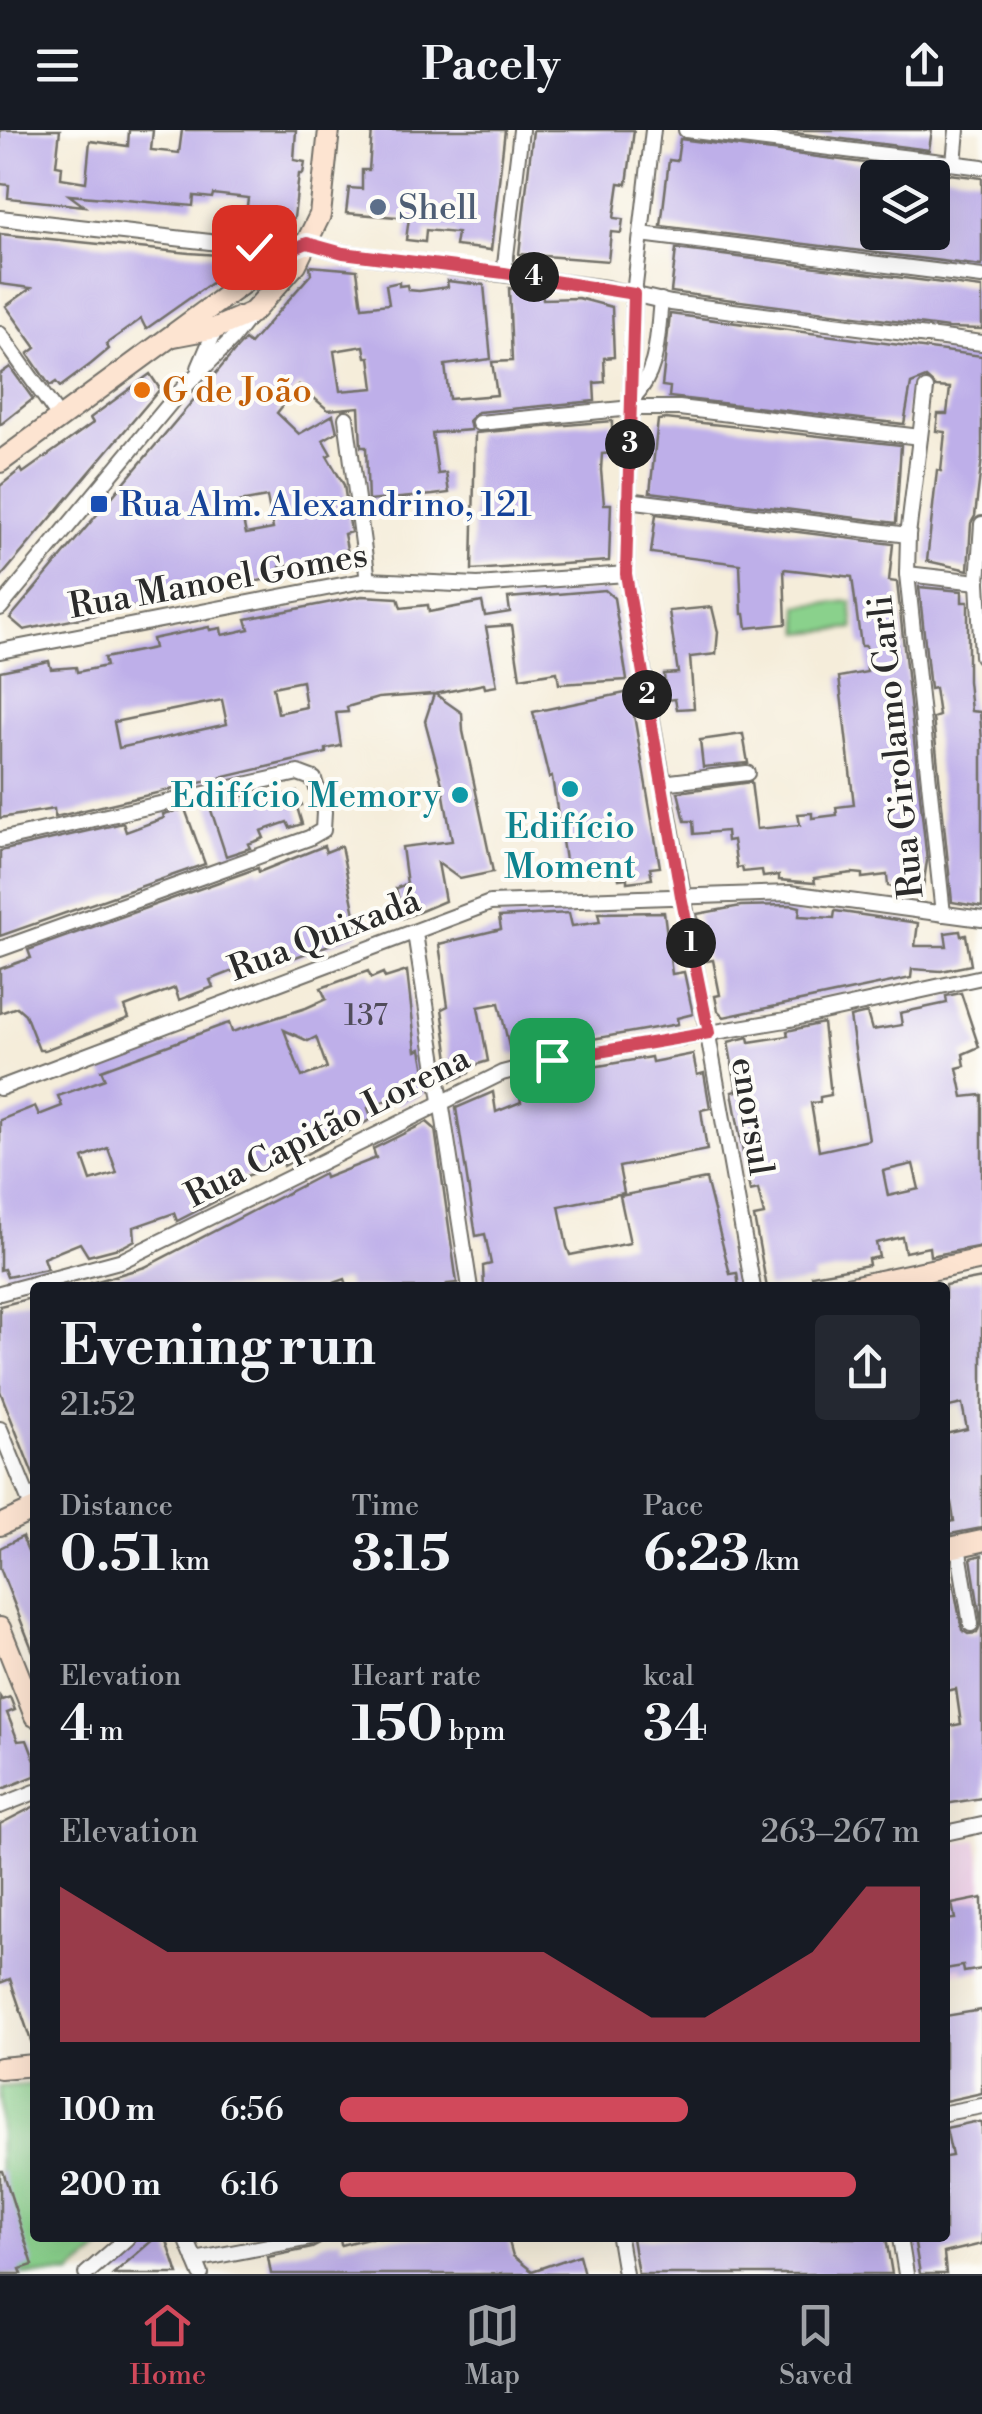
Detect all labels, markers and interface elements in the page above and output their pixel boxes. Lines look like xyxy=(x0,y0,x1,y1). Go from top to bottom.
text: Pacely xyxy=(422,37,560,94)
icon: menu xyxy=(30,38,85,93)
icon: share xyxy=(897,38,952,93)
map controls xyxy=(860,160,950,250)
button: layers xyxy=(860,160,950,250)
place label: Shell xyxy=(398,187,477,230)
marker: Shell xyxy=(367,196,389,218)
pin xyxy=(212,205,297,290)
icon: check xyxy=(227,220,282,275)
pin: 4 xyxy=(509,252,559,302)
text: 4 xyxy=(525,259,543,294)
place label: G de João xyxy=(162,370,312,413)
marker: G de João xyxy=(131,379,153,401)
pin: 3 xyxy=(605,419,655,469)
text: 3 xyxy=(622,426,638,461)
place label: Rua Alm. Alexandrino, 121 xyxy=(119,484,532,527)
marker: Rua Alm. Alexandrino, 121 xyxy=(88,493,110,515)
street label: Rua Manoel Gomes xyxy=(66,534,371,629)
street label: Rua Girolamo Carli xyxy=(859,593,934,901)
pin: 2 xyxy=(622,670,672,720)
text: 2 xyxy=(638,677,656,712)
place label: Edifício Memory xyxy=(171,775,441,818)
marker: Edifício Moment xyxy=(559,778,581,800)
marker: Edifício Memory xyxy=(449,784,471,806)
place label: Edifício Moment xyxy=(504,806,636,889)
street label: Rua Quixadá xyxy=(223,879,427,992)
pin: 1 xyxy=(666,918,716,968)
text: 1 xyxy=(684,925,698,960)
house number: 137 xyxy=(344,997,388,1035)
pin xyxy=(510,1018,595,1103)
icon: arrive xyxy=(525,1033,580,1088)
street label: Rua Capitão Lorena xyxy=(178,1037,477,1218)
street label: enorsul xyxy=(721,1054,782,1178)
text: Evening run xyxy=(60,1313,376,1382)
button: share xyxy=(815,1315,920,1420)
text: 21:52 xyxy=(60,1385,136,1425)
text: Distance xyxy=(60,1489,173,1524)
text: Time xyxy=(352,1489,419,1524)
text: Pace xyxy=(643,1489,703,1524)
text: 0.51 xyxy=(60,1524,165,1586)
text: 3:15 xyxy=(352,1524,450,1586)
text: 6:23 xyxy=(643,1524,750,1586)
text: km xyxy=(165,1544,210,1579)
text: /km xyxy=(750,1544,800,1579)
text: Elevation xyxy=(60,1659,181,1694)
text: Heart rate xyxy=(352,1659,481,1694)
text: kcal xyxy=(643,1659,694,1694)
text: 4 xyxy=(60,1694,94,1756)
text: 150 xyxy=(352,1694,443,1756)
text: 34 xyxy=(643,1694,708,1756)
text: m xyxy=(94,1714,124,1749)
text: bpm xyxy=(443,1714,505,1749)
text: Elevation xyxy=(60,1812,199,1852)
text: 263–267 m xyxy=(761,1812,920,1852)
text: 100 m xyxy=(60,2090,155,2130)
text: 6:56 xyxy=(220,2090,284,2130)
text: 200 m xyxy=(60,2165,161,2205)
text: 6:16 xyxy=(220,2165,279,2205)
tab: Home xyxy=(129,2298,206,2393)
tab: Map xyxy=(465,2298,520,2393)
tab: Saved xyxy=(779,2298,853,2393)

